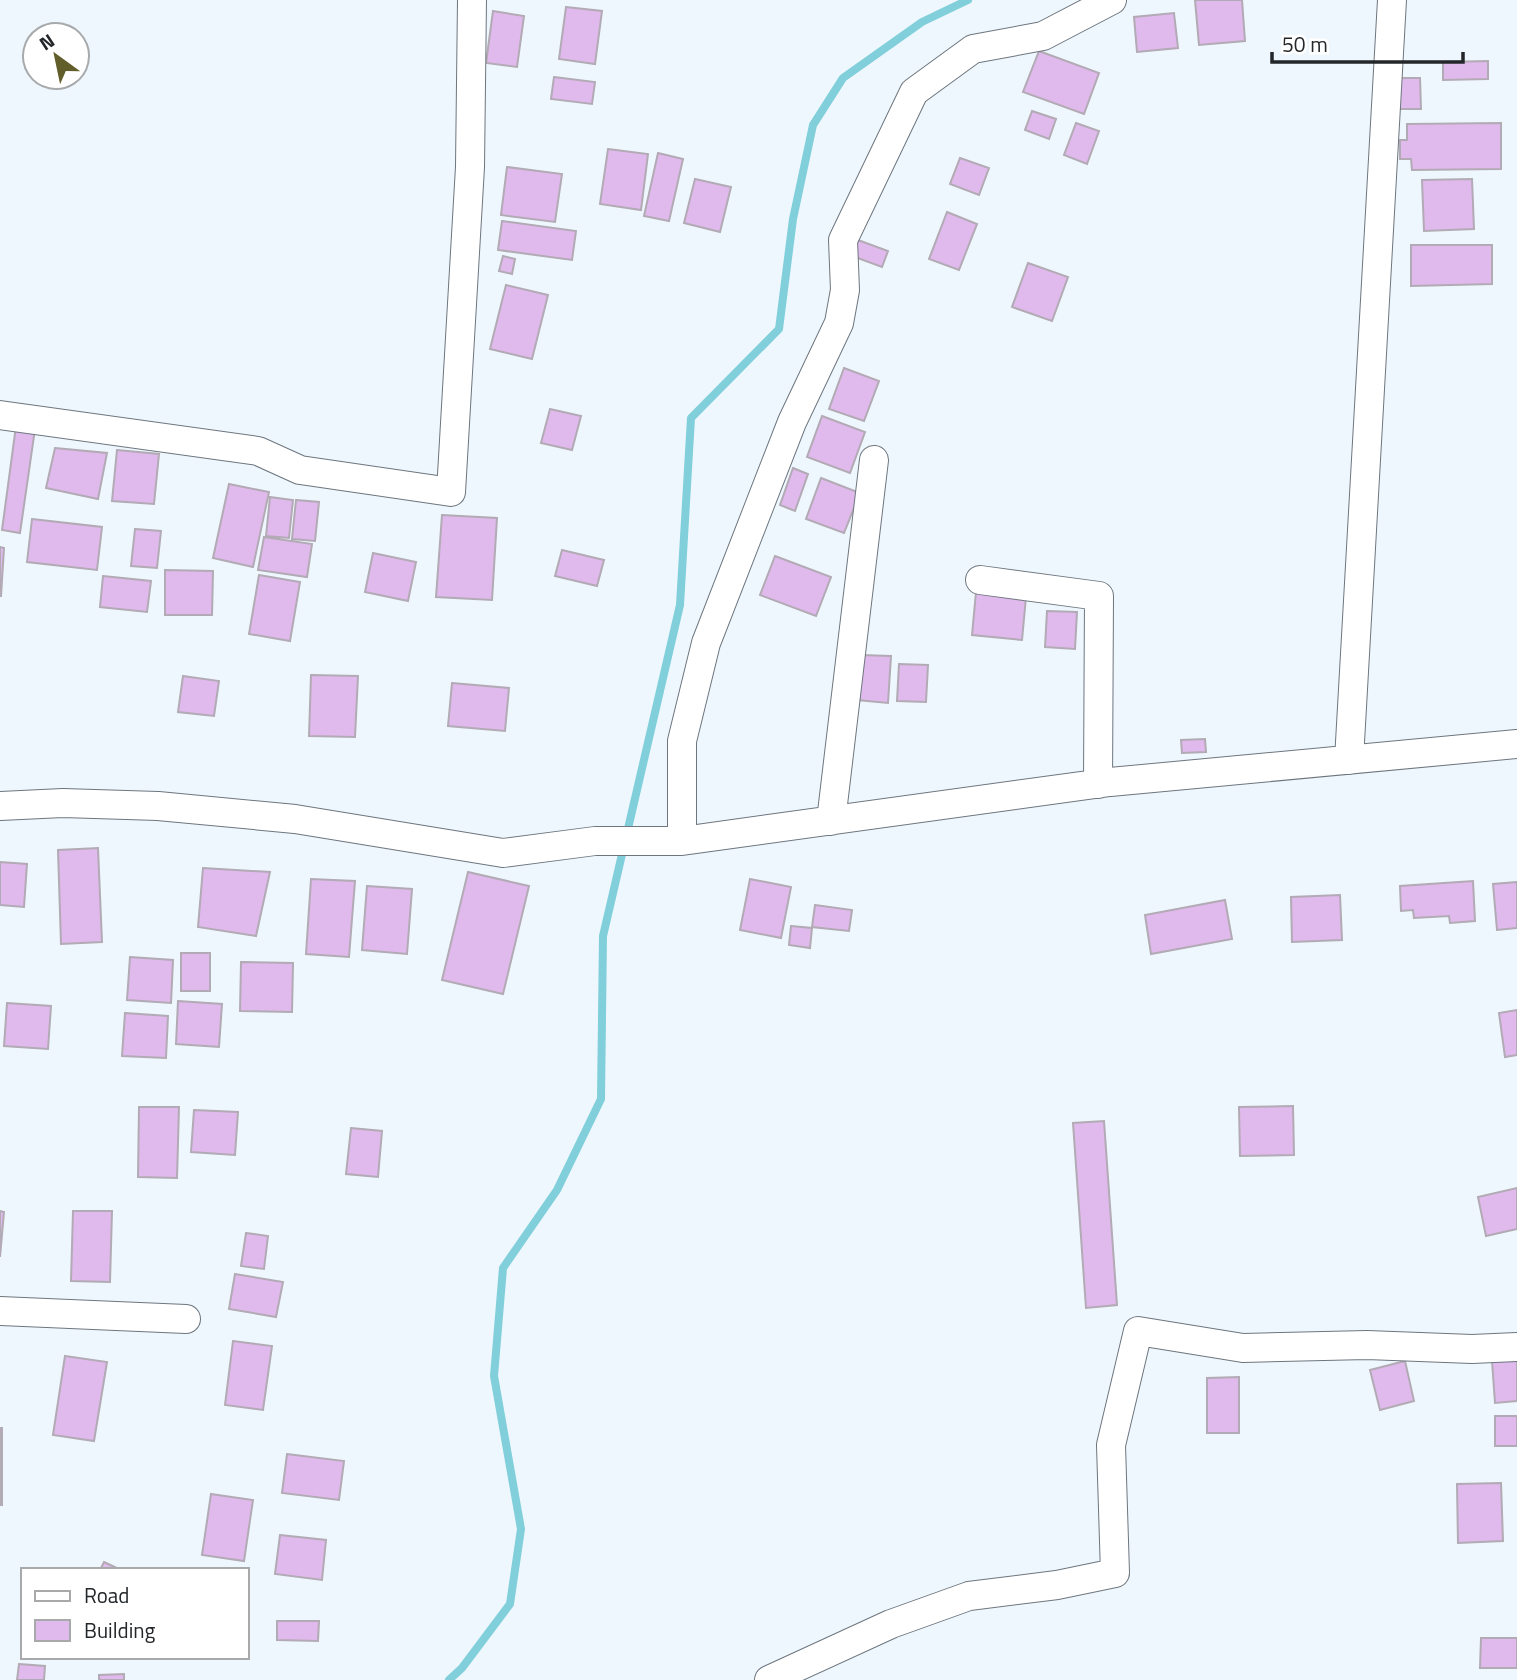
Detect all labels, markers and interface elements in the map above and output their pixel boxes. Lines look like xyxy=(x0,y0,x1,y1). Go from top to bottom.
north arrow xyxy=(21,21,91,91)
scale bar xyxy=(1272,21,1463,65)
text: N xyxy=(33,26,60,57)
text: 50 m xyxy=(1282,28,1328,60)
legend xyxy=(21,1568,248,1659)
text: Road xyxy=(84,1579,129,1611)
text: Building xyxy=(84,1614,156,1646)

